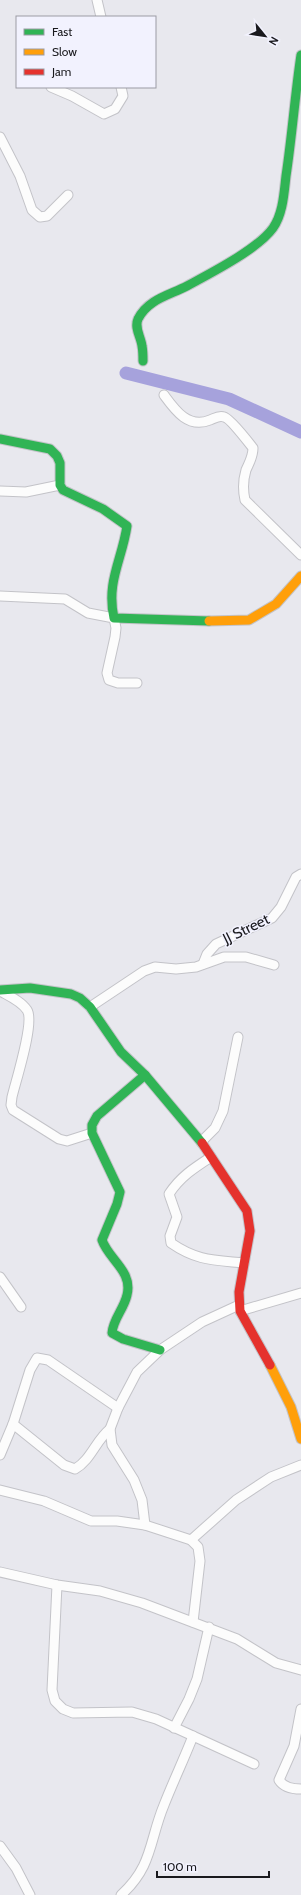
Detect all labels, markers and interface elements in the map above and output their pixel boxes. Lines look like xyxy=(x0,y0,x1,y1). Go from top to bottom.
legend xyxy=(16,16,156,88)
north arrow xyxy=(245,16,285,56)
text: Fast xyxy=(52,24,72,39)
text: N xyxy=(266,34,282,48)
text: Slow xyxy=(52,44,77,59)
text: Jam xyxy=(51,64,71,79)
street label: JJ Street xyxy=(219,910,272,948)
scale bar xyxy=(157,1853,269,1879)
text: 100 m xyxy=(163,1859,197,1874)

